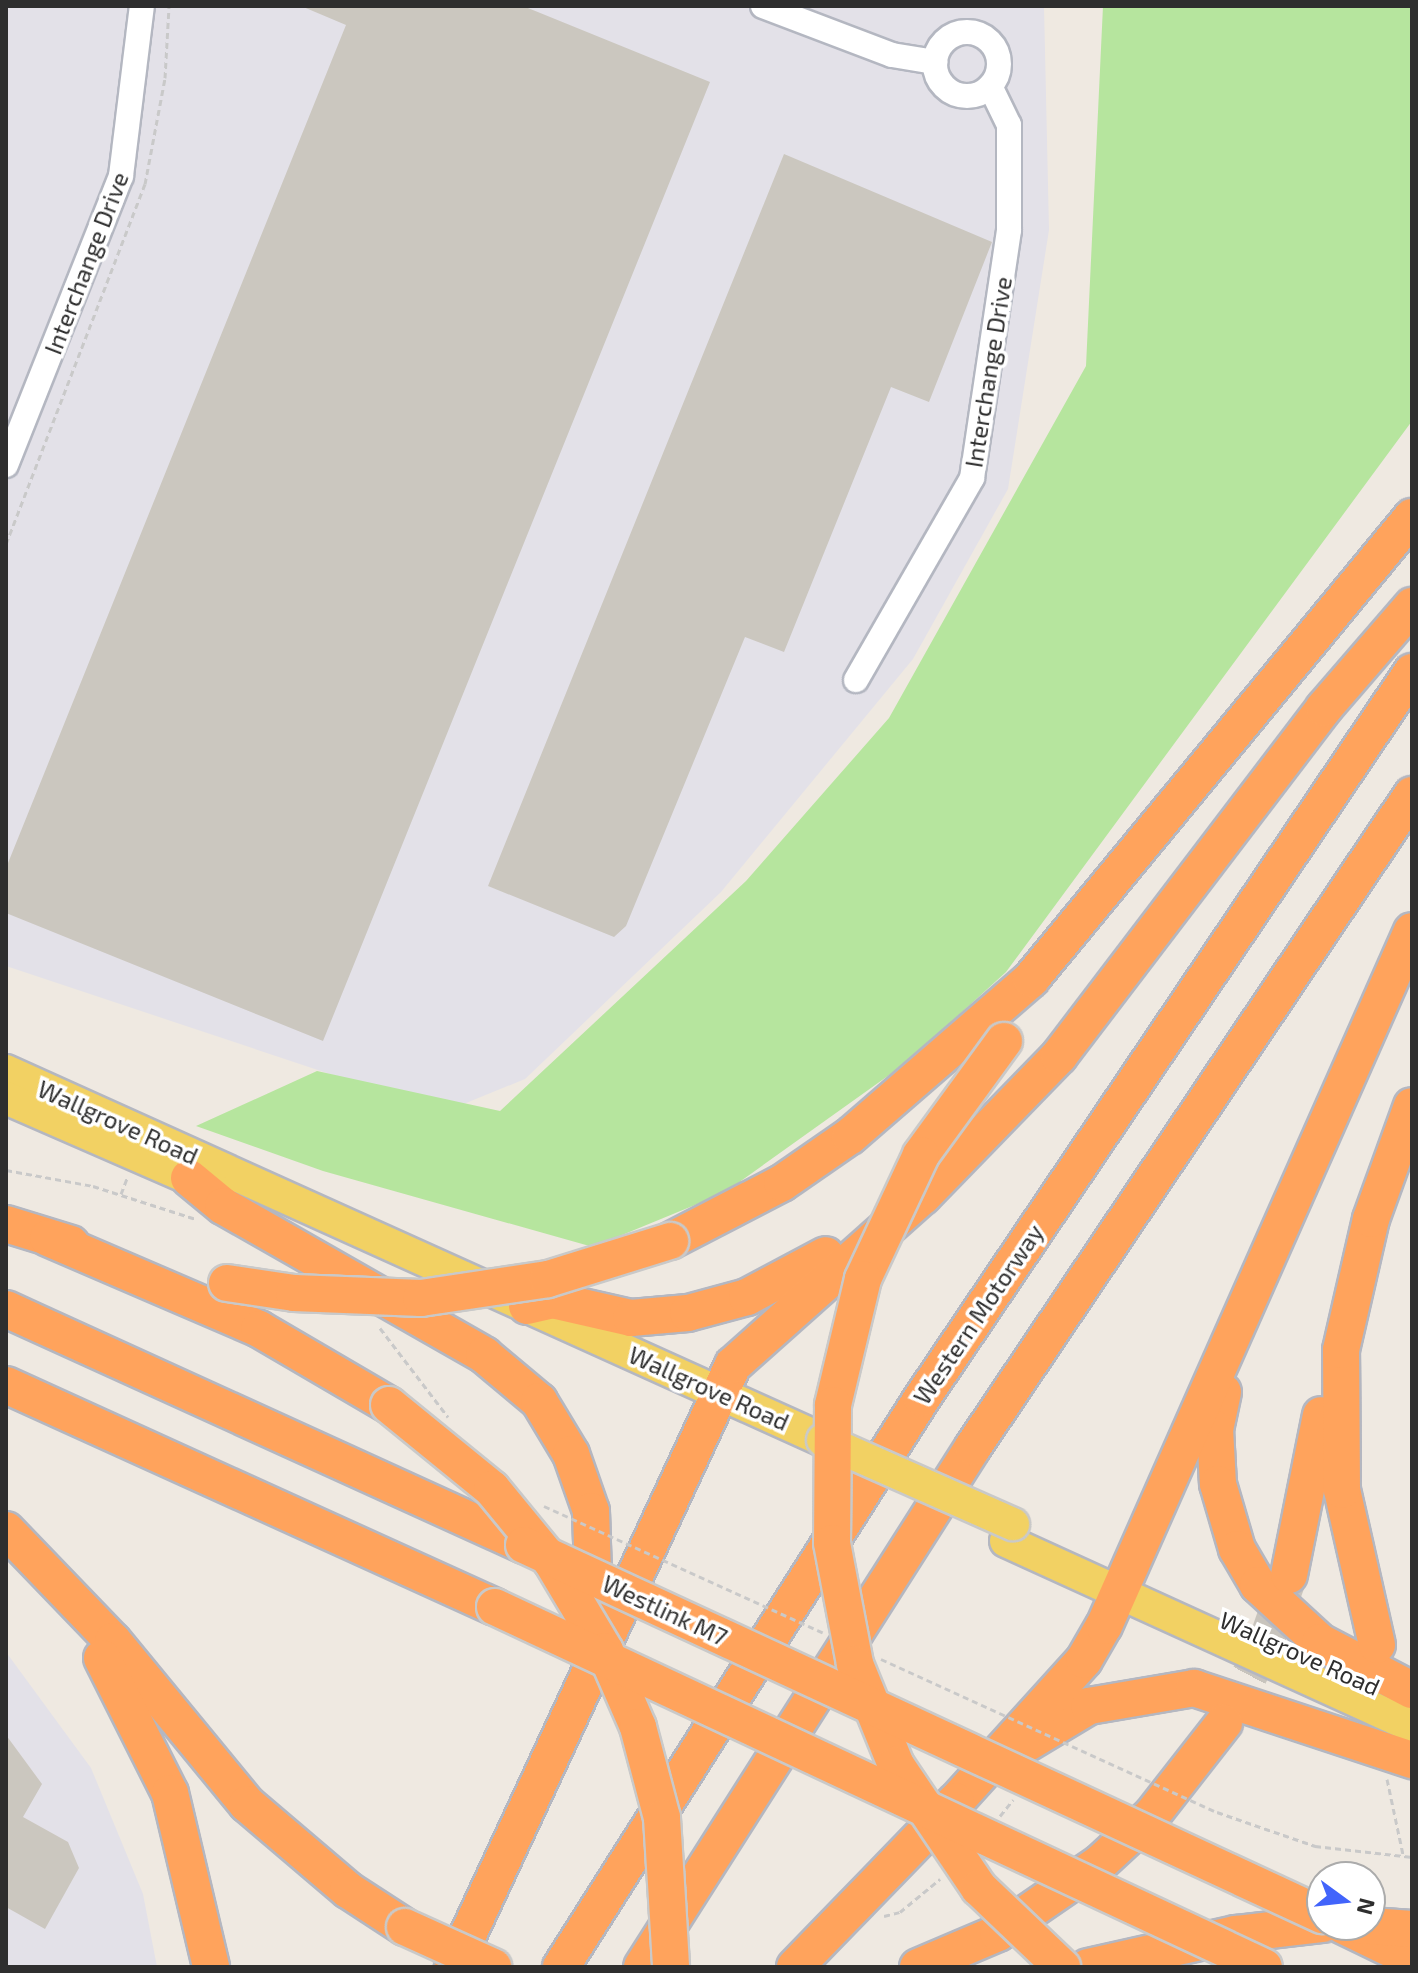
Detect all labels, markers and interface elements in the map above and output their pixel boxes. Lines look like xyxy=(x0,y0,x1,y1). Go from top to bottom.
street label: Interchange Drive xyxy=(38,168,134,358)
street label: Interchange Drive xyxy=(959,274,1017,470)
street label: Wallgrove Road xyxy=(33,1074,203,1170)
street label: Western Motorway xyxy=(907,1218,1049,1410)
street label: Wallgrove Road xyxy=(624,1340,794,1436)
street label: Westlink M7 xyxy=(598,1569,732,1651)
street label: Wallgrove Road xyxy=(1215,1605,1385,1701)
north arrow xyxy=(1306,1861,1386,1941)
text: N xyxy=(1353,1896,1382,1918)

